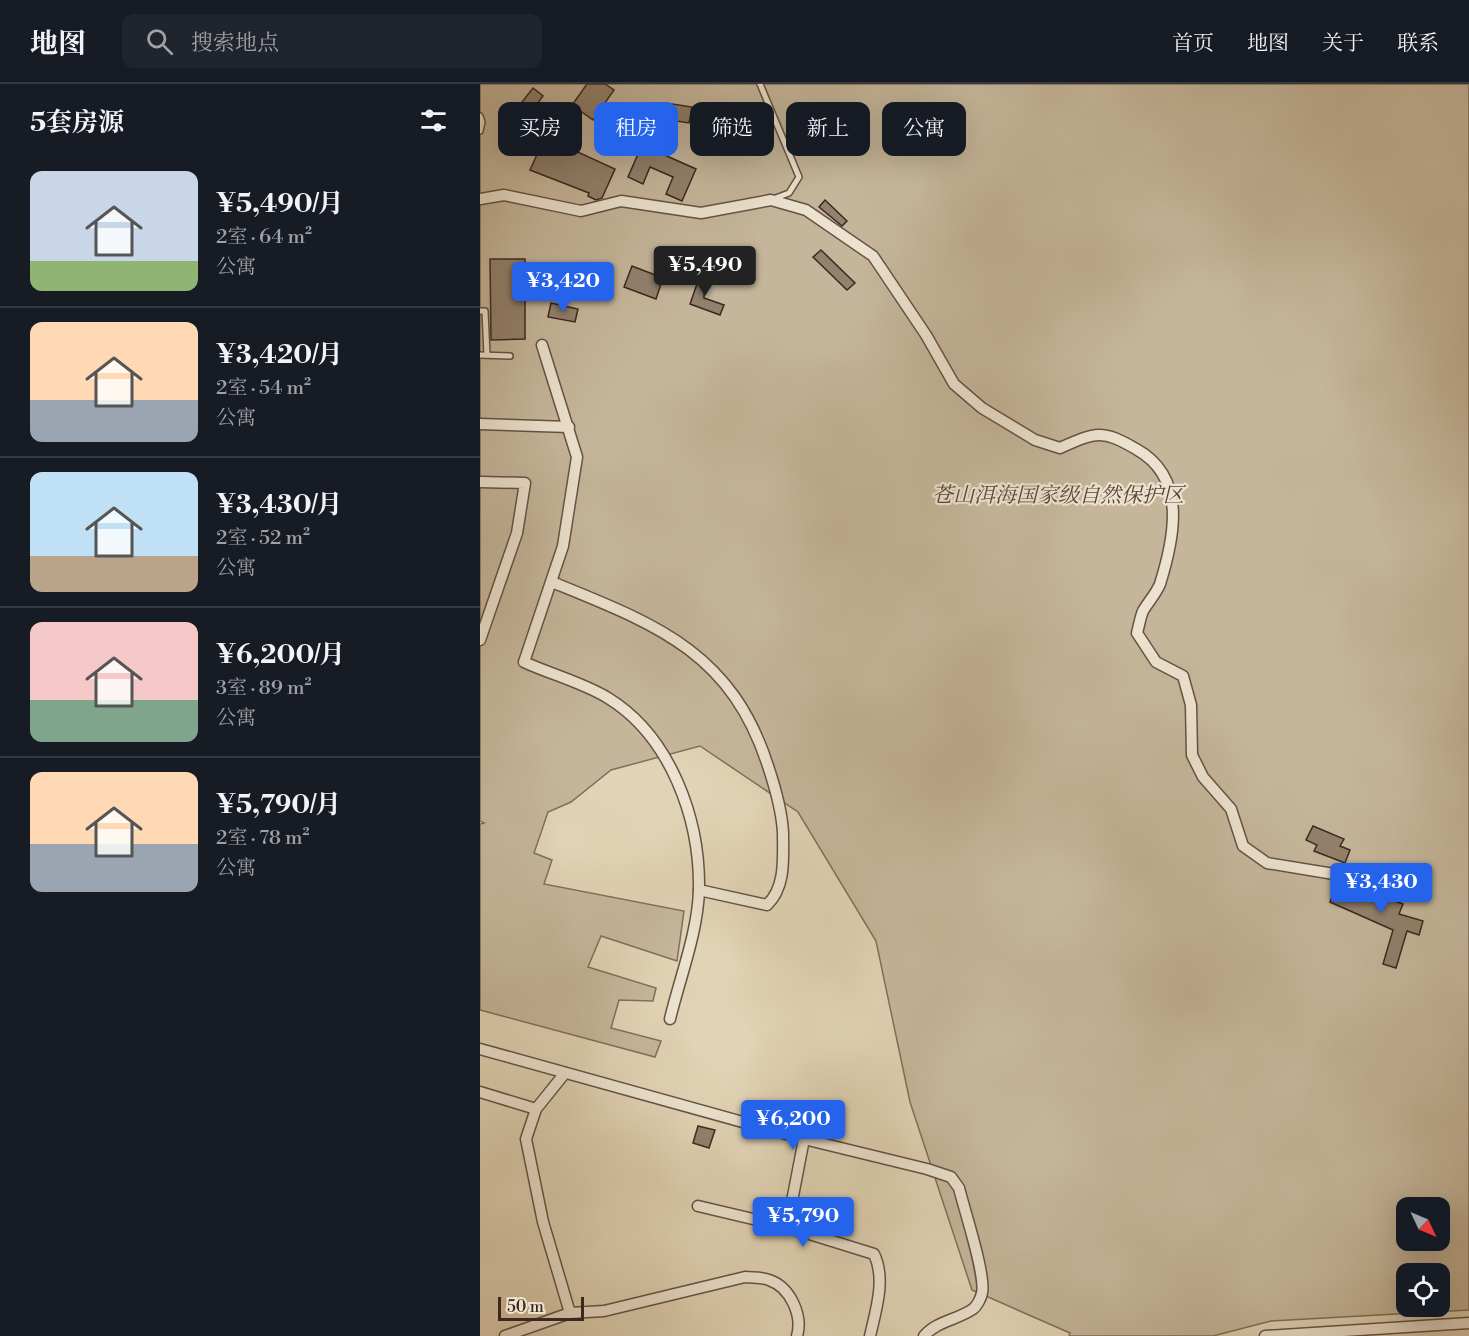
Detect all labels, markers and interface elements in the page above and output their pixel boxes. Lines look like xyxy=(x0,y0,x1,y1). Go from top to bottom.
search box xyxy=(122,14,542,68)
icon: search xyxy=(143,25,176,58)
text: 地图 xyxy=(30,27,86,62)
text: 搜索地点 xyxy=(191,30,279,57)
text: 首页 xyxy=(1172,31,1214,57)
text: 地图 xyxy=(1247,31,1289,57)
text: 关于 xyxy=(1322,31,1364,57)
text: 联系 xyxy=(1397,31,1439,57)
chip: 买房 xyxy=(498,102,582,156)
chip: 租房 xyxy=(594,102,678,156)
chip: 筛选 xyxy=(690,102,774,156)
chip: 新上 xyxy=(786,102,870,156)
chip: 公寓 xyxy=(882,102,966,156)
icon: filters xyxy=(417,104,450,137)
text: 5套房源 xyxy=(30,107,124,139)
text: ¥5,490/月 xyxy=(216,188,344,220)
icon: home xyxy=(78,195,150,267)
text: 2室 · 64 m² xyxy=(216,225,312,250)
pin: ¥5,490 xyxy=(656,246,754,297)
text: ¥5,490 xyxy=(668,253,742,278)
text: 公寓 xyxy=(216,255,256,280)
pin: ¥3,420 xyxy=(514,262,612,313)
text: ¥3,420 xyxy=(526,269,600,294)
text: ¥3,420/月 xyxy=(216,339,343,371)
icon: home xyxy=(78,346,150,418)
text: 2室 · 54 m² xyxy=(216,376,311,401)
text: 公寓 xyxy=(216,406,256,431)
park label: 苍山洱海国家级自然保护区 xyxy=(932,483,1187,509)
text: ¥3,430/月 xyxy=(216,489,343,521)
icon: home xyxy=(78,496,150,568)
text: 2室 · 52 m² xyxy=(216,526,310,551)
text: 公寓 xyxy=(216,556,256,581)
text: ¥6,200/月 xyxy=(216,639,345,671)
icon: home xyxy=(78,646,150,718)
text: 3室 · 89 m² xyxy=(216,676,312,701)
text: 公寓 xyxy=(216,706,256,731)
text: ¥5,790/月 xyxy=(216,789,341,821)
icon: home xyxy=(78,796,150,868)
text: 2室 · 78 m² xyxy=(216,826,310,851)
text: 公寓 xyxy=(216,856,256,881)
pin: ¥3,430 xyxy=(1332,863,1430,914)
text: ¥3,430 xyxy=(1344,870,1418,895)
pin: ¥6,200 xyxy=(744,1100,842,1151)
text: ¥6,200 xyxy=(755,1107,831,1132)
pin: ¥5,790 xyxy=(754,1197,852,1248)
north arrow xyxy=(1396,1197,1450,1251)
map controls xyxy=(1396,1197,1450,1317)
text: ¥5,790 xyxy=(767,1204,839,1229)
button: locate xyxy=(1396,1263,1450,1317)
scale bar xyxy=(498,1294,584,1322)
text: 50 m xyxy=(507,1297,544,1317)

